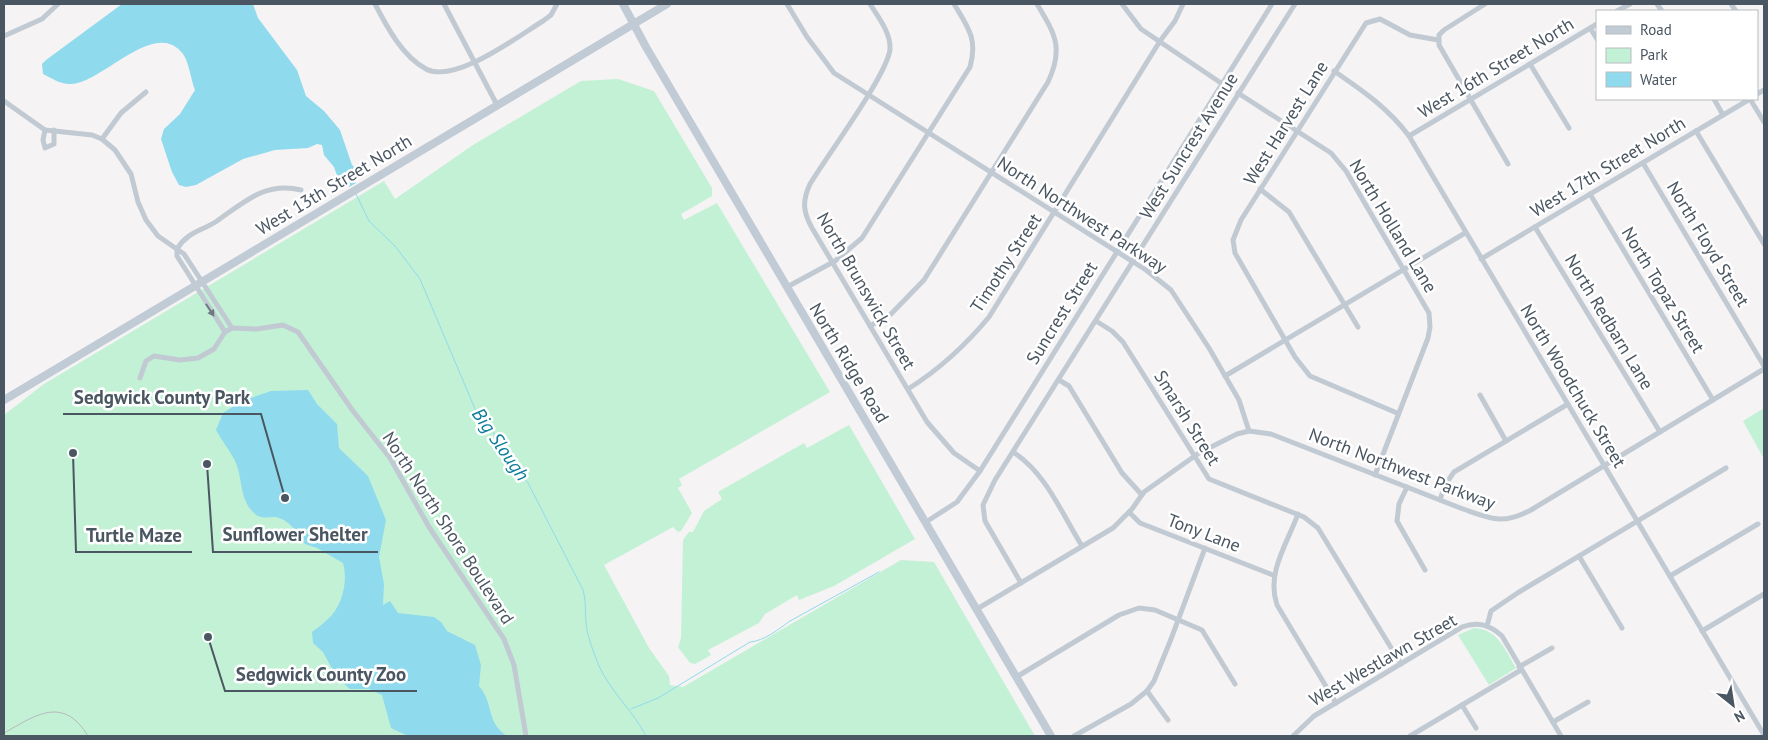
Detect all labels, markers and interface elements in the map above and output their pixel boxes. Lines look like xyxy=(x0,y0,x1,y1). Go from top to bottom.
legend xyxy=(1596,10,1758,100)
street label: West 16th Street North xyxy=(1414,12,1578,123)
text: Road xyxy=(1640,20,1672,39)
text: Park xyxy=(1640,45,1668,64)
street label: West Harvest Lane xyxy=(1238,56,1333,189)
street label: West Suncrest Avenue xyxy=(1134,68,1243,223)
text: Water xyxy=(1640,70,1677,89)
street label: West 17th Street North xyxy=(1526,111,1689,222)
street label: West 13th Street North xyxy=(252,129,416,240)
street label: North Northwest Parkway xyxy=(993,151,1172,278)
street label: North Holland Lane xyxy=(1345,155,1442,297)
street label: North Floyd Street xyxy=(1662,177,1755,311)
street label: North Brunswick Street xyxy=(812,208,921,374)
street label: Timothy Street xyxy=(965,209,1046,317)
street label: North Topaz Street xyxy=(1617,223,1710,357)
street label: North Redbarn Lane xyxy=(1560,250,1659,394)
street label: Suncrest Street xyxy=(1021,257,1102,368)
street label: North Ridge Road xyxy=(805,298,894,427)
street label: North Woodchuck Street xyxy=(1516,300,1631,472)
one-way arrow xyxy=(205,303,215,317)
street label: Smarsh Street xyxy=(1149,366,1226,469)
callout: Sedgwick County Park xyxy=(63,380,261,414)
text: Sedgwick County Park xyxy=(74,385,251,409)
water label: Big Slough xyxy=(467,403,535,485)
street label: North Northwest Parkway xyxy=(1306,422,1499,515)
street label: North North Shore Boulevard xyxy=(378,427,519,628)
street label: Tony Lane xyxy=(1164,508,1244,557)
callout: Turtle Maze xyxy=(76,518,192,552)
callout: Sunflower Shelter xyxy=(213,518,378,552)
text: Sunflower Shelter xyxy=(222,522,368,546)
text: Turtle Maze xyxy=(86,523,182,547)
street label: West Westlawn Street xyxy=(1305,608,1461,711)
callout: Sedgwick County Zoo xyxy=(225,657,417,691)
text: Sedgwick County Zoo xyxy=(236,662,406,686)
north arrow xyxy=(1708,680,1758,730)
text: N xyxy=(1731,706,1748,726)

